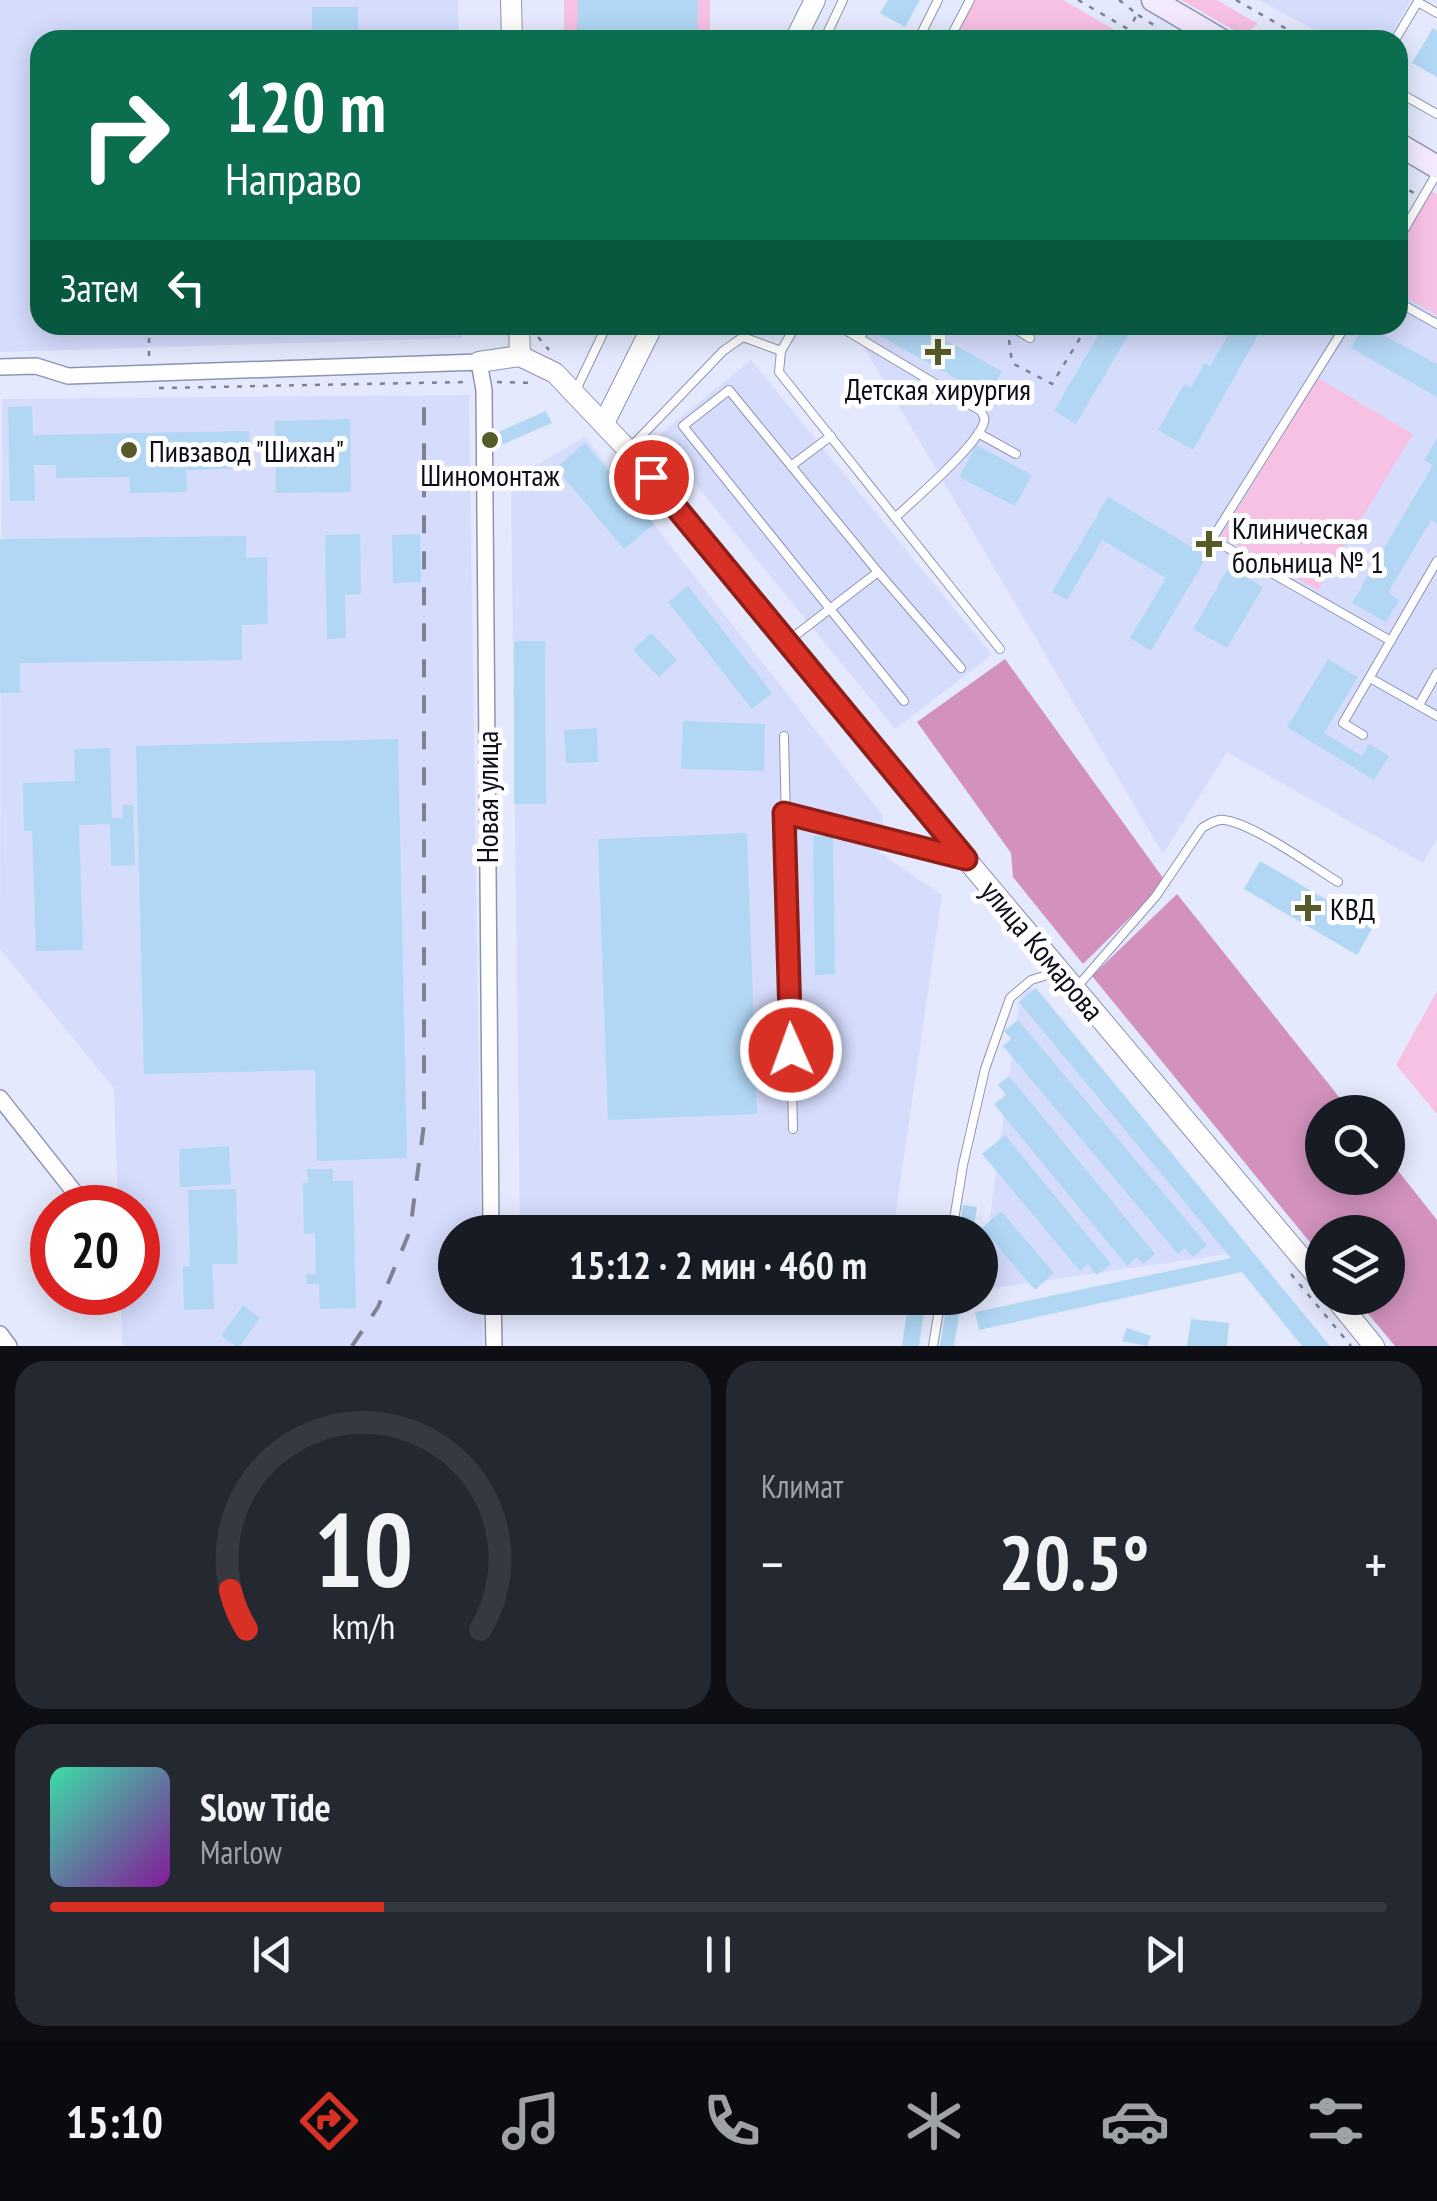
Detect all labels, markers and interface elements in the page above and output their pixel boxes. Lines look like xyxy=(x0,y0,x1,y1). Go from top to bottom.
text: 120 m xyxy=(225,61,386,151)
icon: right xyxy=(60,70,190,200)
text: Направо xyxy=(225,149,362,207)
icon: left xyxy=(159,260,214,315)
text: Затем xyxy=(60,263,139,312)
marker: Детская хирургия xyxy=(925,339,951,365)
place label: Детская хирургия xyxy=(845,369,1031,408)
marker: Шиномонтаж xyxy=(479,429,501,451)
place label: Пивзавод "Шихан" xyxy=(149,431,344,470)
pin xyxy=(609,435,694,520)
marker: Пивзавод "Шихан" xyxy=(118,439,140,461)
icon: arrive xyxy=(624,450,679,505)
place label: Шиномонтаж xyxy=(420,455,561,494)
place label: Клиническая больница № 1 xyxy=(1232,508,1384,581)
marker: Клиническая больница № 1 xyxy=(1196,531,1222,557)
street label: Новая улица xyxy=(467,731,506,863)
street label: улица Комарова xyxy=(973,872,1113,1028)
place label: КВД xyxy=(1330,889,1375,928)
marker: КВД xyxy=(1295,895,1321,921)
position arrow xyxy=(739,998,843,1102)
map controls xyxy=(1305,1095,1405,1315)
button: search xyxy=(1305,1095,1405,1195)
speed limit sign: 20 xyxy=(30,1185,160,1315)
button: layers xyxy=(1305,1215,1405,1315)
text: 15:12 · 2 мин · 460 m xyxy=(569,1240,867,1289)
text: Климат xyxy=(761,1465,843,1507)
text: 10 xyxy=(313,1481,413,1616)
text: 20.5° xyxy=(999,1514,1149,1611)
text: − xyxy=(761,1528,784,1599)
text: + xyxy=(1364,1528,1387,1599)
text: km/h xyxy=(331,1603,395,1649)
text: Slow Tide xyxy=(200,1782,331,1831)
text: Marlow xyxy=(200,1831,282,1873)
icon: previous xyxy=(245,1927,300,1982)
icon: pause xyxy=(691,1927,746,1982)
icon: next xyxy=(1137,1927,1192,1982)
icon: directions xyxy=(294,2086,364,2156)
icon: music xyxy=(496,2086,566,2156)
icon: phone xyxy=(697,2086,767,2156)
icon: climate xyxy=(899,2086,969,2156)
icon: car xyxy=(1100,2086,1170,2156)
icon: filters xyxy=(1301,2086,1371,2156)
text: 15:10 xyxy=(66,2092,163,2150)

